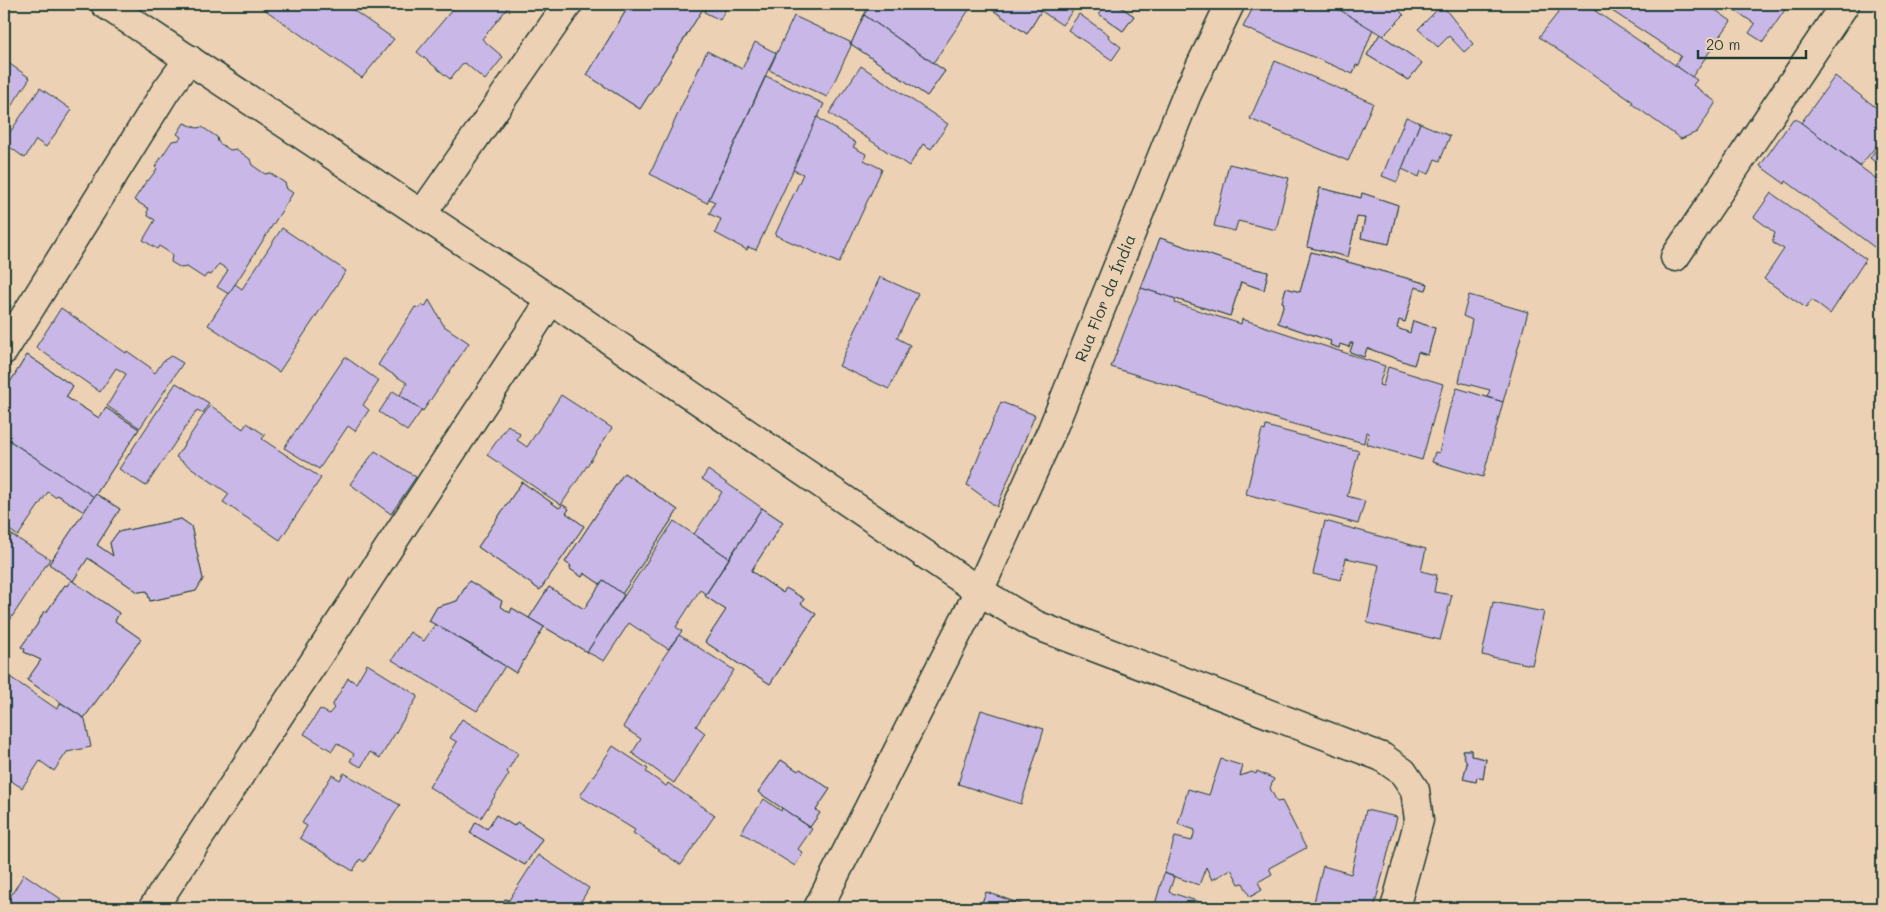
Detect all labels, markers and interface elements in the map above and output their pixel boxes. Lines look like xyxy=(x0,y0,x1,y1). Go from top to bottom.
scale bar xyxy=(1698,28,1806,60)
text: 20 m xyxy=(1706,34,1740,54)
street label: Rua Flor da Índia xyxy=(1069,231,1140,365)

